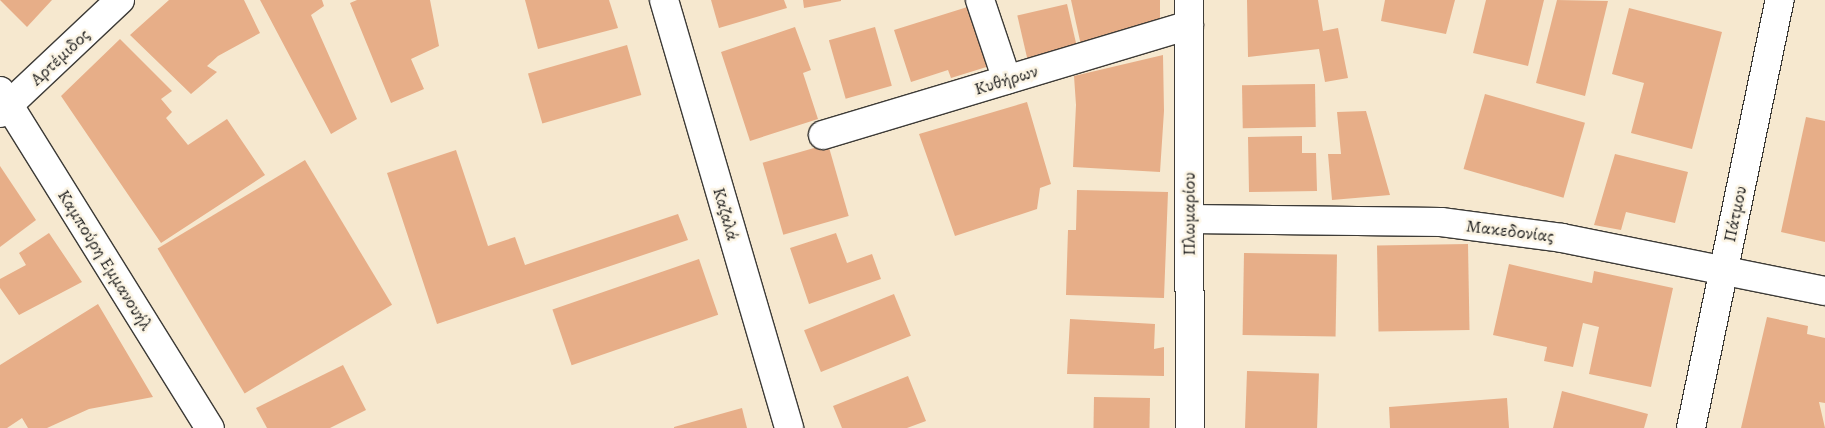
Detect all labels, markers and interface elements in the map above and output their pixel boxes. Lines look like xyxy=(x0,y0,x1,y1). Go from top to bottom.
street label: Αρτέμιδος xyxy=(26,24,94,90)
street label: Κυθήρων xyxy=(972,60,1040,100)
street label: Πλωμαρίου xyxy=(1178,172,1200,256)
street label: Πάτμου xyxy=(1719,184,1751,244)
street label: Καζαλά xyxy=(708,185,744,243)
street label: Καμπούρη Εμμανουήλ xyxy=(53,186,157,334)
street label: Μακεδονίας xyxy=(1465,215,1555,247)

